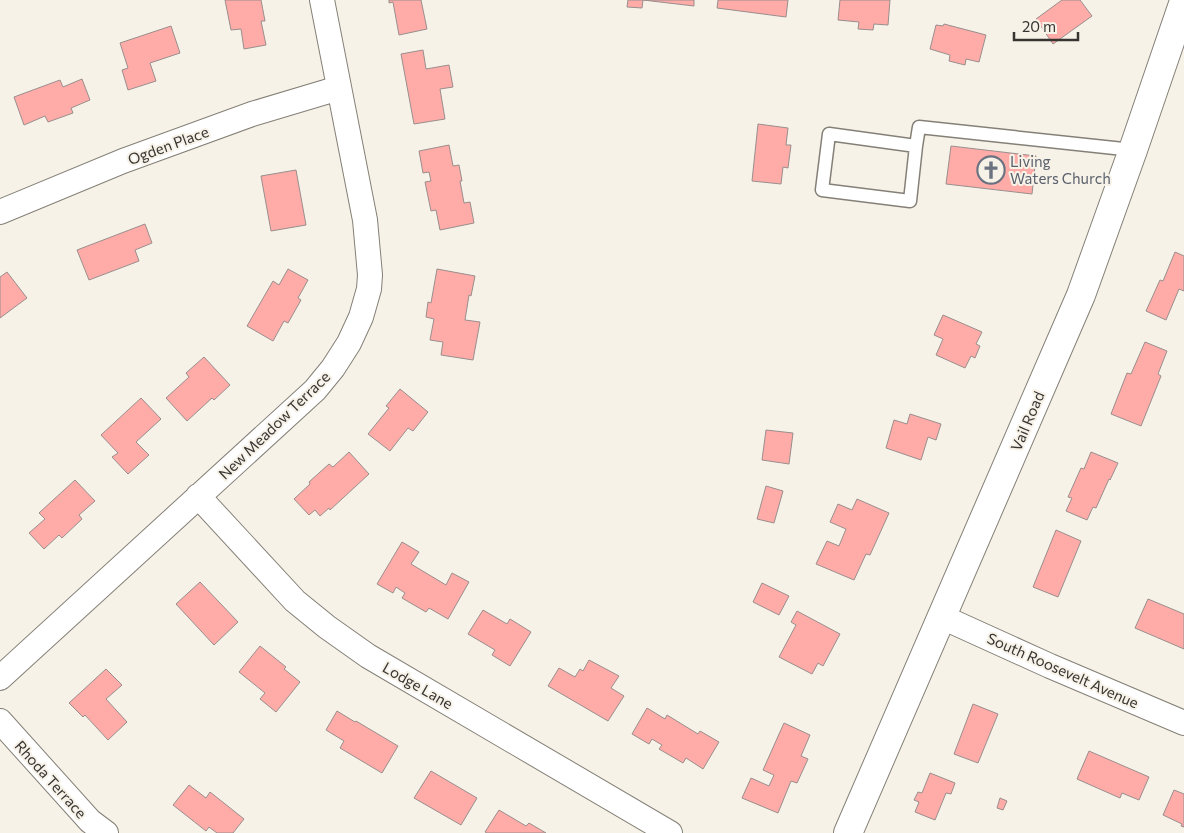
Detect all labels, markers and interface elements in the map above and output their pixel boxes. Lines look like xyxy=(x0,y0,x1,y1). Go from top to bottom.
scale bar xyxy=(1014,10,1078,42)
text: 20 m xyxy=(1022,17,1056,35)
street label: Ogden Place xyxy=(125,122,211,168)
place label: Living Waters Church xyxy=(1010,152,1111,187)
church icon: Living Waters Church xyxy=(976,155,1006,185)
street label: New Meadow Terrace xyxy=(215,367,333,483)
street label: Vail Road xyxy=(1006,389,1048,453)
street label: South Roosevelt Avenue xyxy=(985,628,1142,712)
street label: Lodge Lane xyxy=(380,658,456,712)
street label: Rhoda Terrace xyxy=(11,736,91,822)

